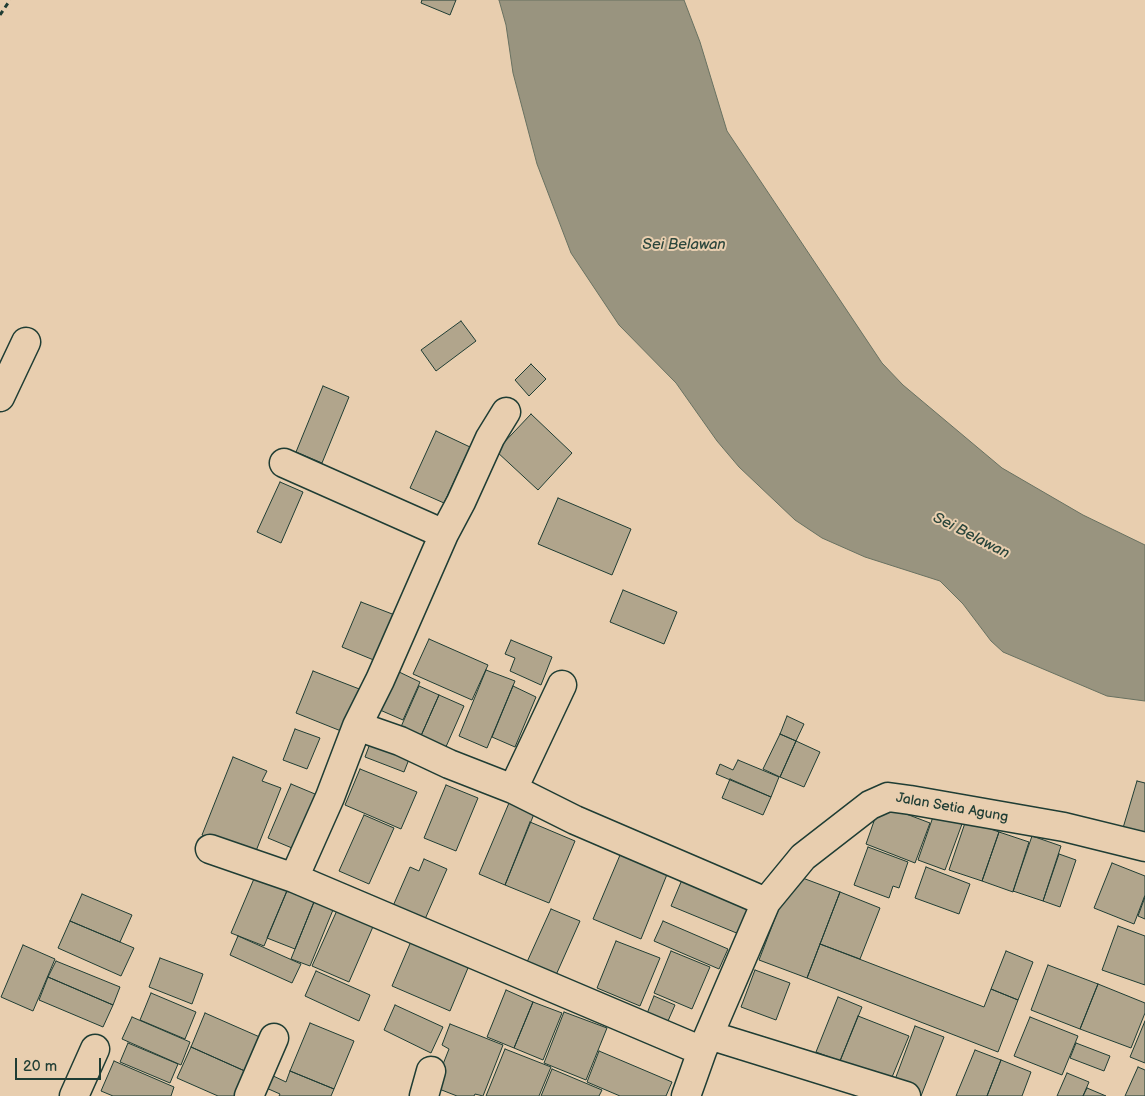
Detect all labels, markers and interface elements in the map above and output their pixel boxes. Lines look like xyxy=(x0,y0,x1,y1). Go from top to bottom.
water label: Sei Belawan xyxy=(642,236,726,254)
water label: Sei Belawan xyxy=(930,509,1012,563)
street label: Jalan Setia Agung xyxy=(895,790,1009,826)
scale bar xyxy=(18,1048,104,1080)
text: 20 m xyxy=(23,1057,57,1076)

